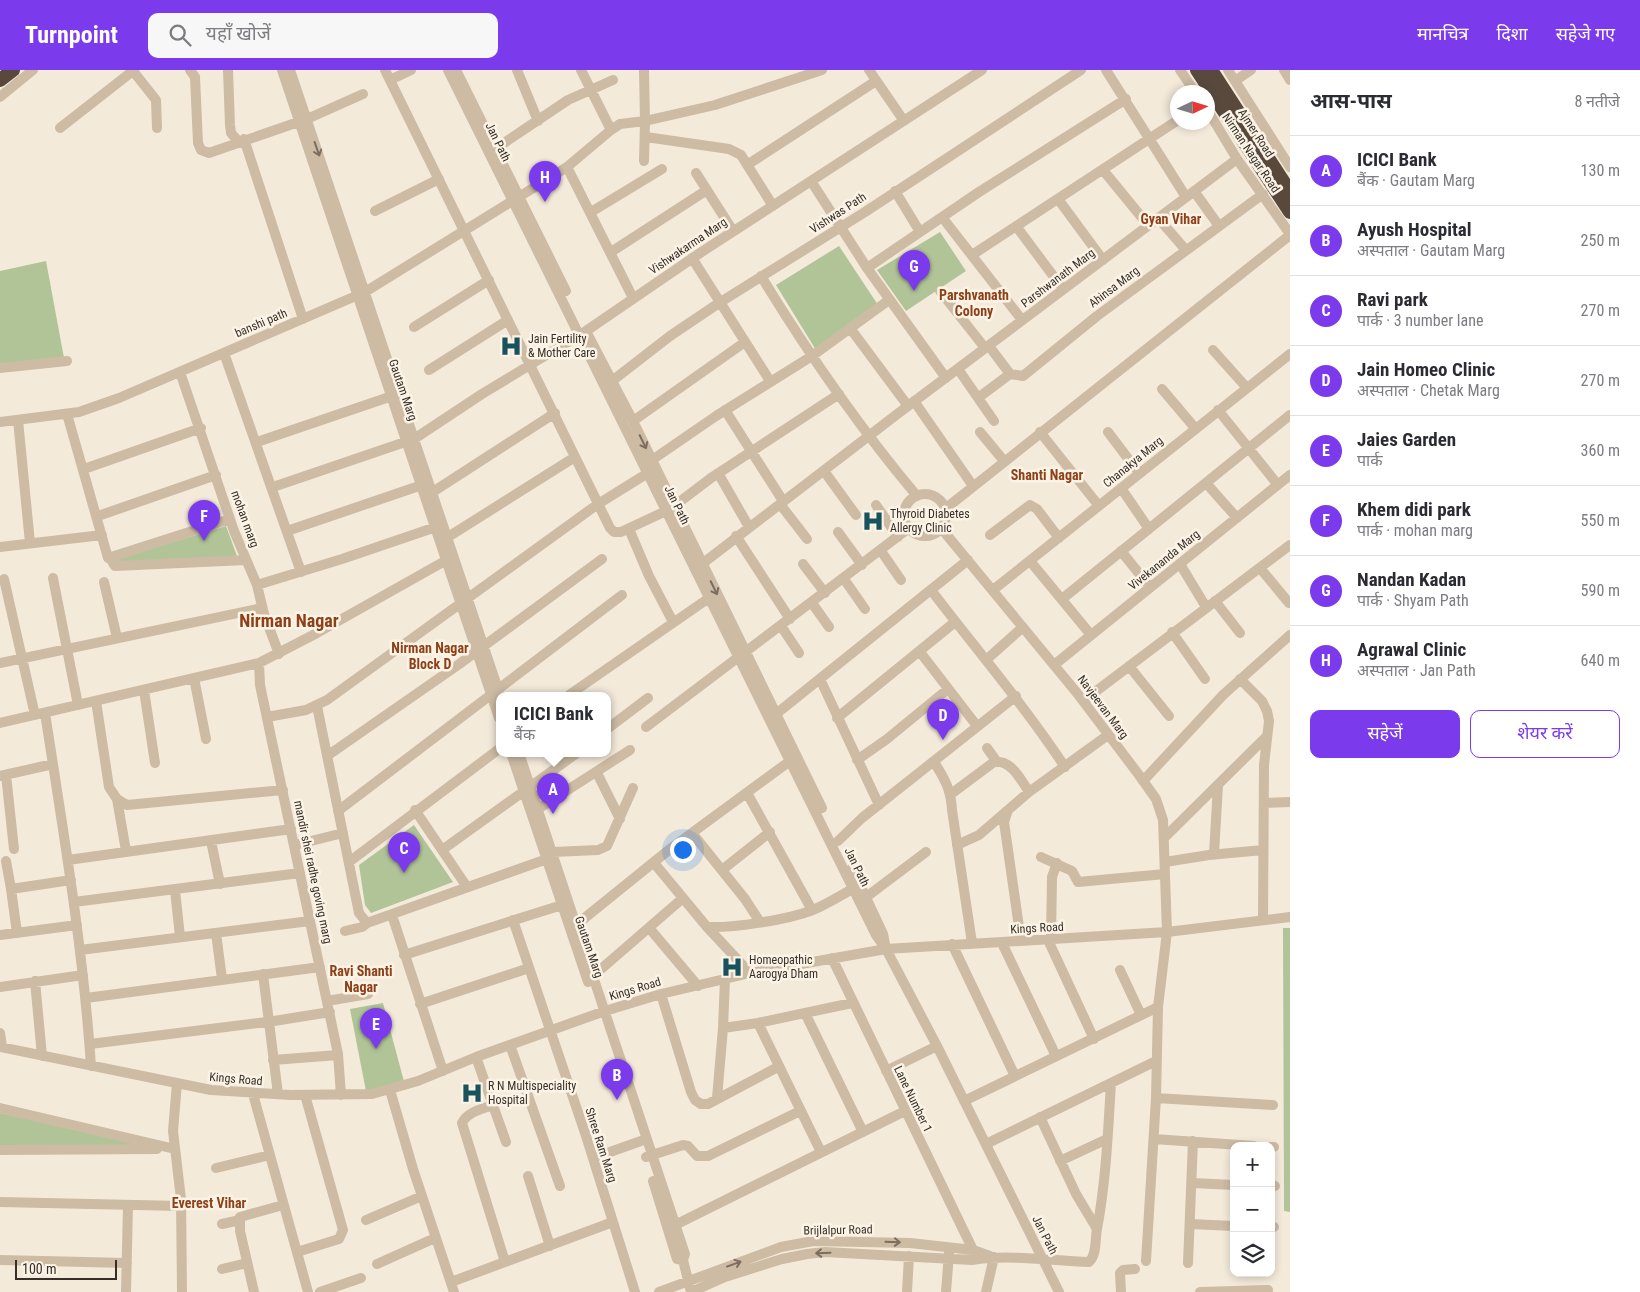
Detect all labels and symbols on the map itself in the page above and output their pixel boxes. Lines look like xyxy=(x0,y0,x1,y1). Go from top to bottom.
north arrow xyxy=(1170,85,1215,130)
street label: Ajmer Road xyxy=(1235,106,1277,160)
street label: Nirman Nagar Road xyxy=(1219,111,1283,195)
street label: Jan Path xyxy=(483,120,514,164)
one-way arrow xyxy=(313,141,323,157)
pin: H xyxy=(529,161,561,202)
street label: Vishwas Path xyxy=(807,190,869,236)
district label: Gyan Vihar xyxy=(1141,211,1202,227)
street label: Vishwakarma Marg xyxy=(646,215,730,277)
street label: Parshwanath Marg xyxy=(1018,246,1098,310)
pin: G xyxy=(898,250,930,291)
street label: Ahinsa Marg xyxy=(1086,263,1142,311)
district label: Parshvanath Colony xyxy=(939,287,1009,319)
street label: banshi path xyxy=(233,306,289,340)
place label: Jain Fertility & Mother Care xyxy=(528,332,596,360)
hospital icon: Jain Fertility & Mother Care xyxy=(498,333,524,359)
street label: Gautam Marg xyxy=(386,357,420,423)
one-way arrow xyxy=(639,434,648,449)
street label: Chanakya Marg xyxy=(1100,434,1166,490)
district label: Shanti Nagar xyxy=(1011,467,1084,483)
street label: Jan Path xyxy=(662,483,693,527)
street label: mohan marg xyxy=(228,489,262,549)
pin: F xyxy=(188,500,220,541)
place label: Thyroid Diabetes Allergy Clinic xyxy=(890,507,970,535)
hospital icon: Thyroid Diabetes Allergy Clinic xyxy=(860,508,886,534)
street label: Vivekananda Marg xyxy=(1126,527,1202,593)
one-way arrow xyxy=(710,580,719,595)
district label: Nirman Nagar xyxy=(239,610,339,631)
district label: Nirman Nagar Block D xyxy=(391,640,469,672)
street label: Navjeevan Marg xyxy=(1075,673,1131,742)
pin: D xyxy=(927,699,959,740)
pin: A xyxy=(537,773,569,814)
street label: mandir shei radhe goving marg xyxy=(291,799,335,945)
pin: C xyxy=(388,832,420,873)
your location xyxy=(670,837,696,863)
street label: Jan Path xyxy=(842,845,873,889)
street label: Gautam Marg xyxy=(572,914,606,980)
street label: Kings Road xyxy=(1010,920,1064,936)
place label: Homeopathic Aarogya Dham xyxy=(749,953,818,981)
hospital icon: Homeopathic Aarogya Dham xyxy=(719,954,745,980)
district label: Ravi Shanti Nagar xyxy=(329,963,393,995)
street label: Kings Road xyxy=(607,974,663,1003)
pin: E xyxy=(360,1008,392,1049)
pin: B xyxy=(601,1059,633,1100)
street label: Lane Number 1 xyxy=(891,1064,935,1134)
street label: Kings Road xyxy=(209,1070,263,1088)
place label: R N Multispeciality Hospital xyxy=(488,1079,576,1107)
hospital icon: R N Multispeciality Hospital xyxy=(459,1080,485,1106)
street label: Shree Ram Marg xyxy=(582,1106,620,1184)
district label: Everest Vihar xyxy=(172,1195,247,1211)
street label: Jan Path xyxy=(1029,1213,1061,1257)
street label: Brijlalpur Road xyxy=(803,1222,873,1238)
one-way arrow xyxy=(884,1238,900,1247)
one-way arrow xyxy=(815,1248,832,1258)
scale bar xyxy=(15,1257,118,1280)
one-way arrow xyxy=(725,1259,741,1268)

